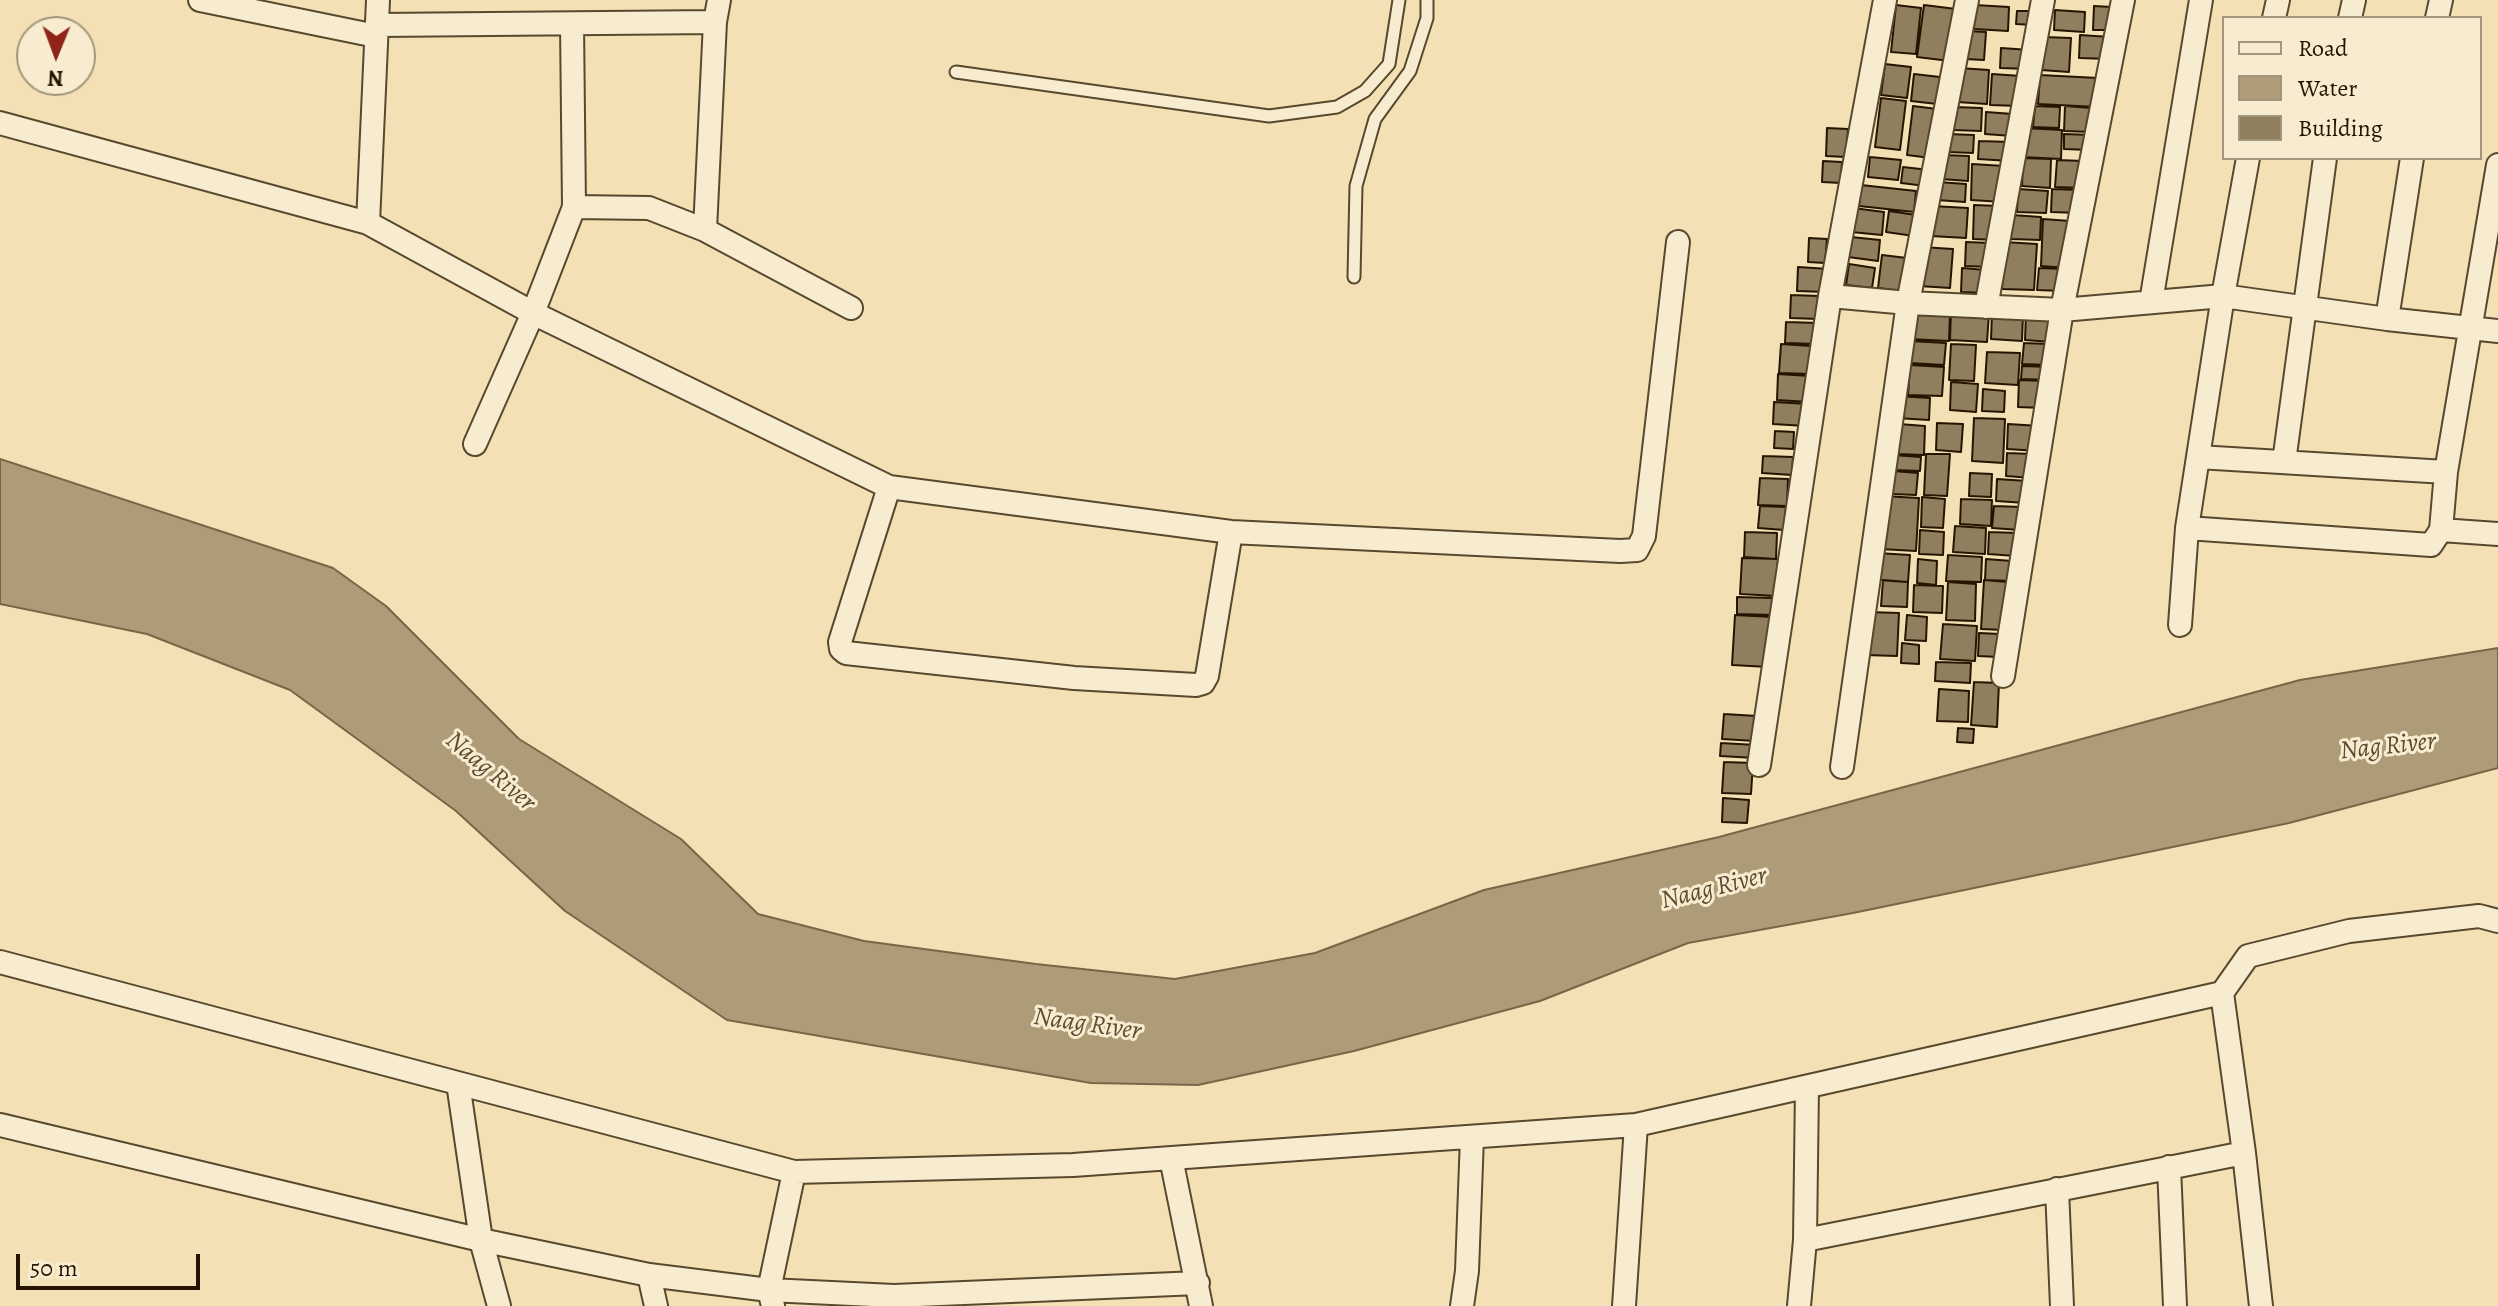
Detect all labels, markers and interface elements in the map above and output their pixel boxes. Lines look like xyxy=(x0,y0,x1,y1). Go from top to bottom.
north arrow xyxy=(16,16,96,96)
legend xyxy=(2222,16,2482,160)
text: Road xyxy=(2298,32,2348,64)
text: N xyxy=(47,63,64,93)
text: Water xyxy=(2298,72,2358,104)
text: Building xyxy=(2298,112,2383,144)
water label: Naag River xyxy=(439,725,541,819)
water label: Nag River xyxy=(2339,726,2437,768)
water label: Naag River xyxy=(1658,861,1770,917)
water label: Naag River xyxy=(1031,1002,1143,1048)
scale bar xyxy=(20,1238,204,1288)
text: 50 m xyxy=(30,1252,78,1284)

